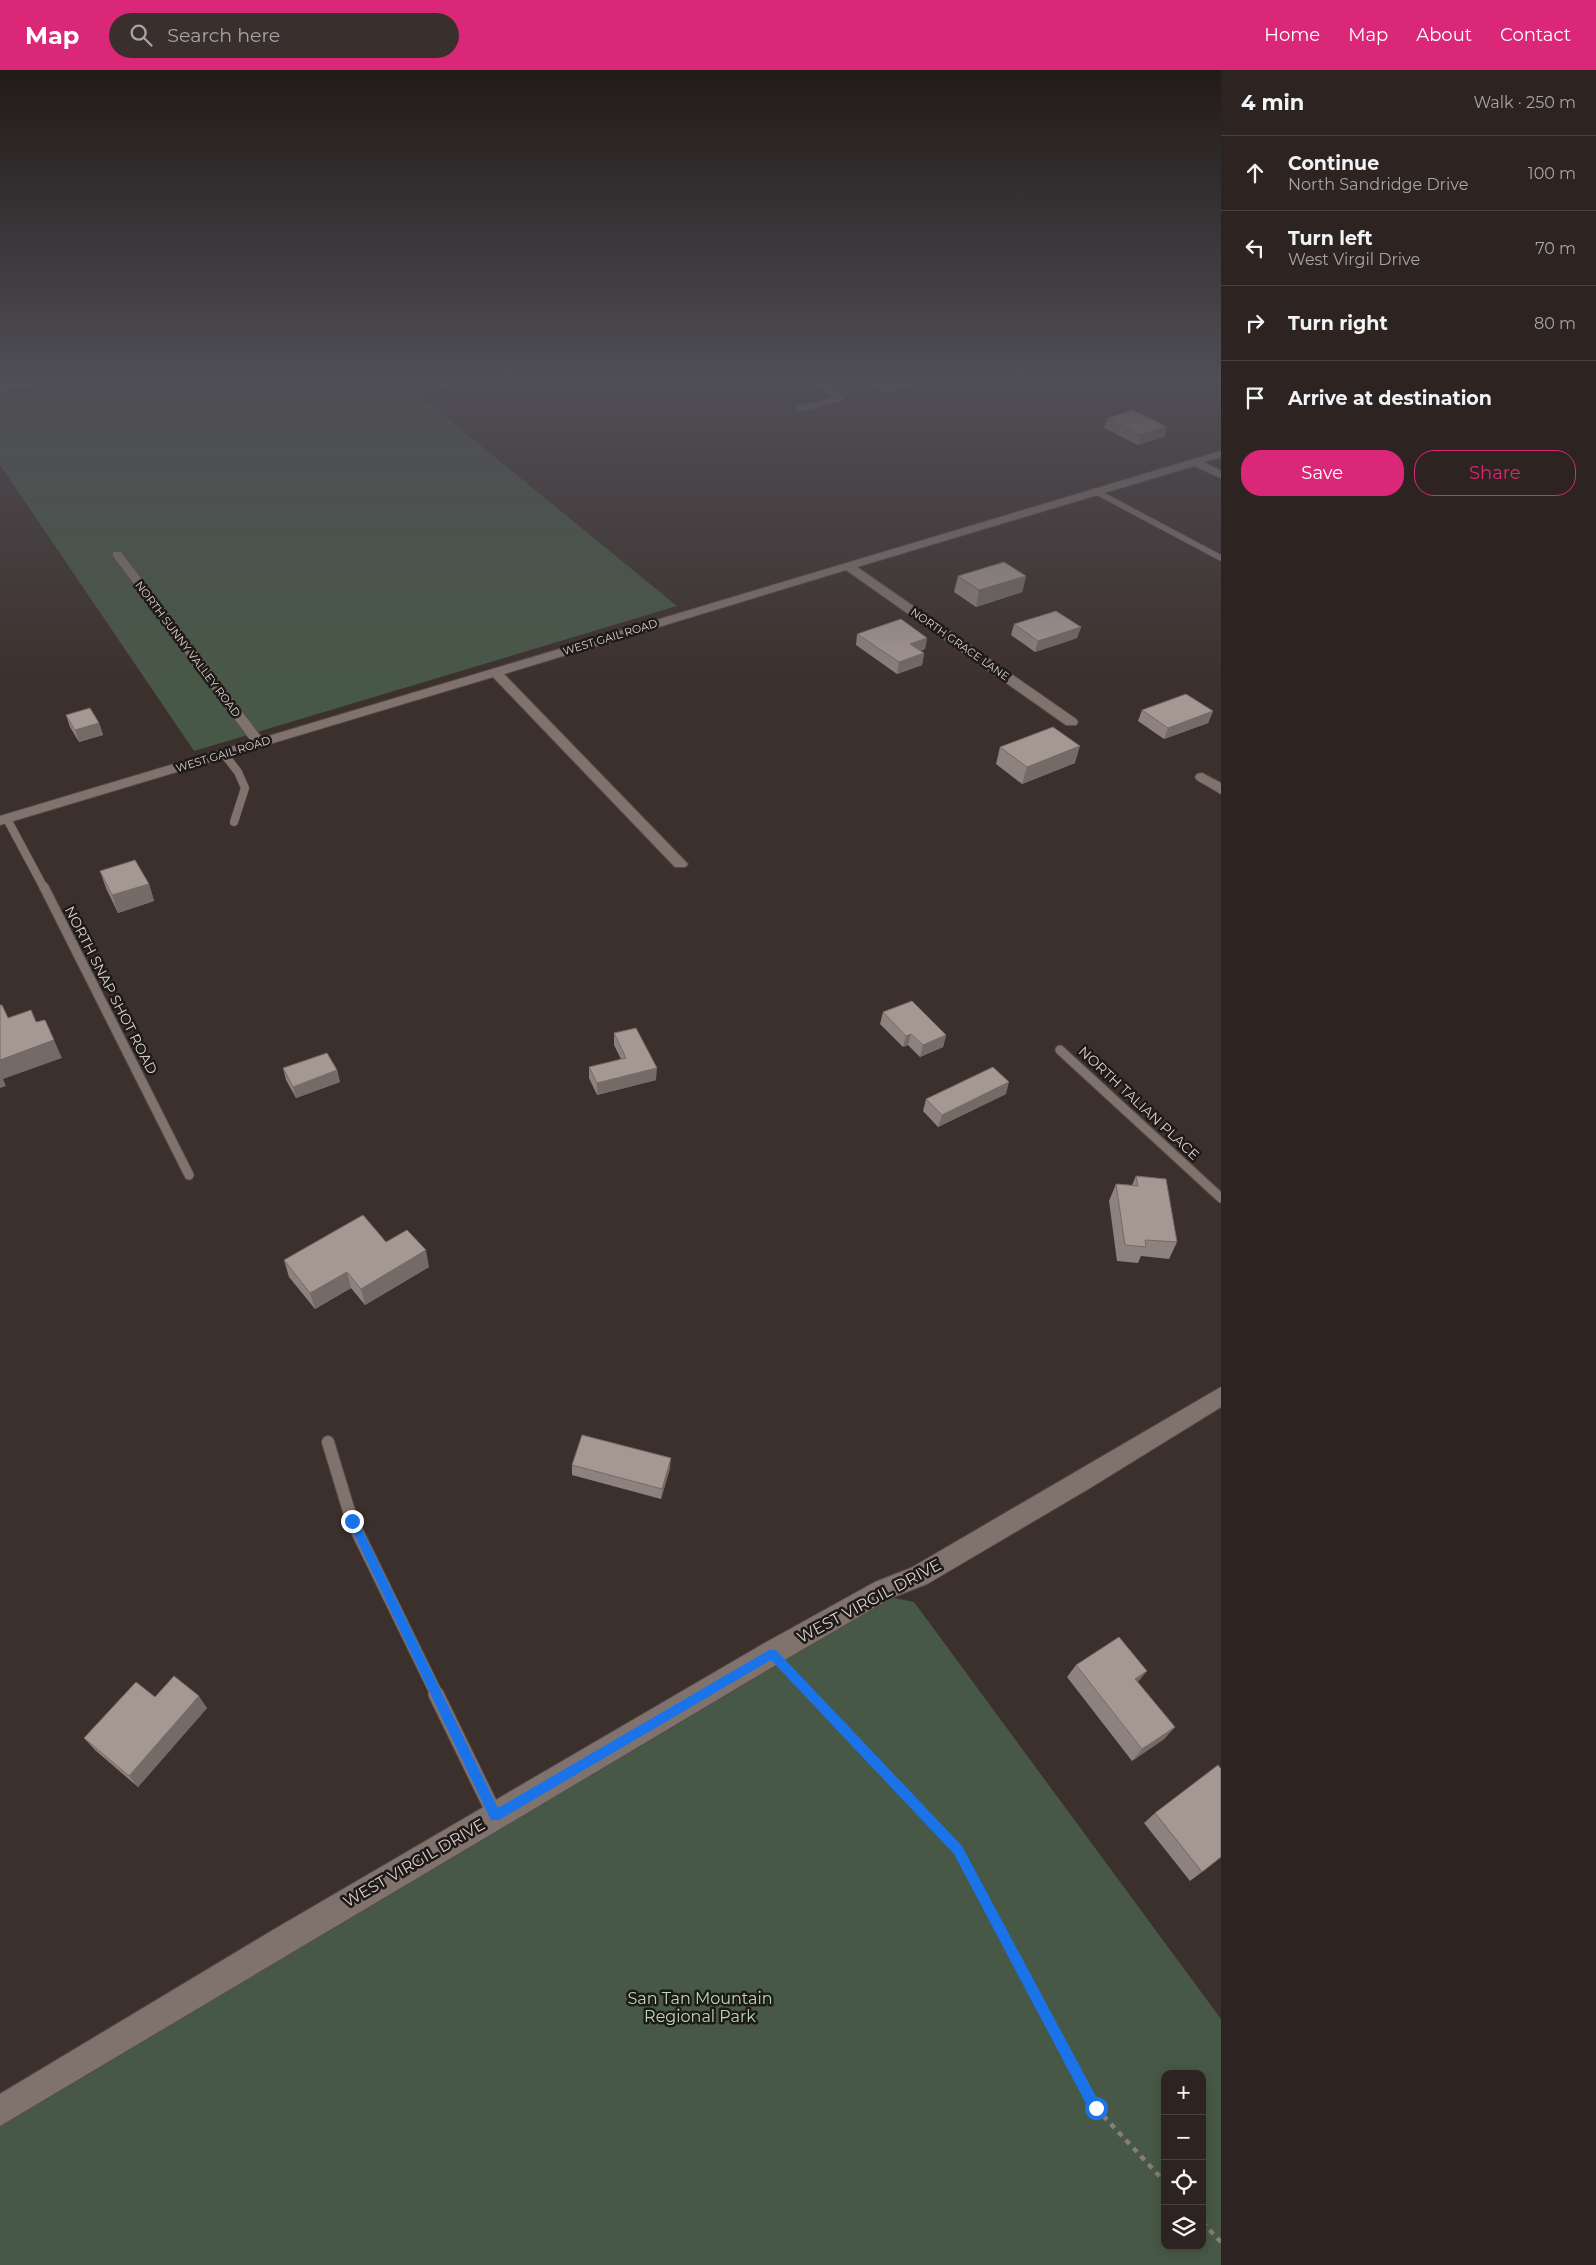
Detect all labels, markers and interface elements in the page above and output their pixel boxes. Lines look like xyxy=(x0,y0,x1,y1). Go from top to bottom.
search box xyxy=(109,13,459,58)
text: Map xyxy=(25,21,79,50)
icon: search xyxy=(127,21,155,49)
text: Search here xyxy=(167,24,280,47)
text: Home xyxy=(1264,24,1320,46)
text: Map xyxy=(1348,24,1388,46)
text: About xyxy=(1416,24,1472,46)
text: Contact xyxy=(1500,24,1571,46)
text: 4 min xyxy=(1241,90,1304,115)
text: Walk · 250 m xyxy=(1473,93,1576,112)
text: Continue xyxy=(1288,152,1379,175)
icon: ahead xyxy=(1241,159,1269,187)
text: 100 m xyxy=(1528,164,1576,183)
text: North Sandridge Drive xyxy=(1288,175,1468,194)
text: Turn left xyxy=(1288,227,1373,250)
icon: left xyxy=(1241,234,1269,262)
text: 70 m xyxy=(1535,239,1576,258)
text: West Virgil Drive xyxy=(1288,250,1420,269)
icon: right xyxy=(1241,309,1269,337)
text: Turn right xyxy=(1288,312,1388,335)
text: 80 m xyxy=(1534,314,1576,333)
icon: arrive xyxy=(1241,384,1269,412)
text: Arrive at destination xyxy=(1288,387,1492,410)
button: Save xyxy=(1241,450,1404,496)
button: Share xyxy=(1414,450,1576,496)
street label: NORTH SUNNY VALLEY ROAD xyxy=(132,578,244,720)
street label: NORTH GRACE LANE xyxy=(908,605,1012,683)
street label: WEST GAIL ROAD xyxy=(561,616,659,658)
street label: WEST GAIL ROAD xyxy=(174,733,272,775)
street label: NORTH SNAP SHOT ROAD xyxy=(61,903,161,1077)
street label: NORTH TALIAN PLACE xyxy=(1075,1042,1203,1164)
route end xyxy=(341,1510,364,1533)
street label: WEST VIRGIL DRIVE xyxy=(794,1555,944,1647)
street label: WEST VIRGIL DRIVE xyxy=(340,1815,488,1911)
park label: San Tan Mountain Regional Park xyxy=(627,1989,773,2026)
map controls xyxy=(1161,2070,1206,2250)
button: + xyxy=(1161,2070,1206,2115)
route start xyxy=(1085,2097,1108,2120)
button: − xyxy=(1161,2115,1206,2160)
button: locate xyxy=(1161,2160,1206,2205)
button: layers xyxy=(1161,2205,1206,2250)

